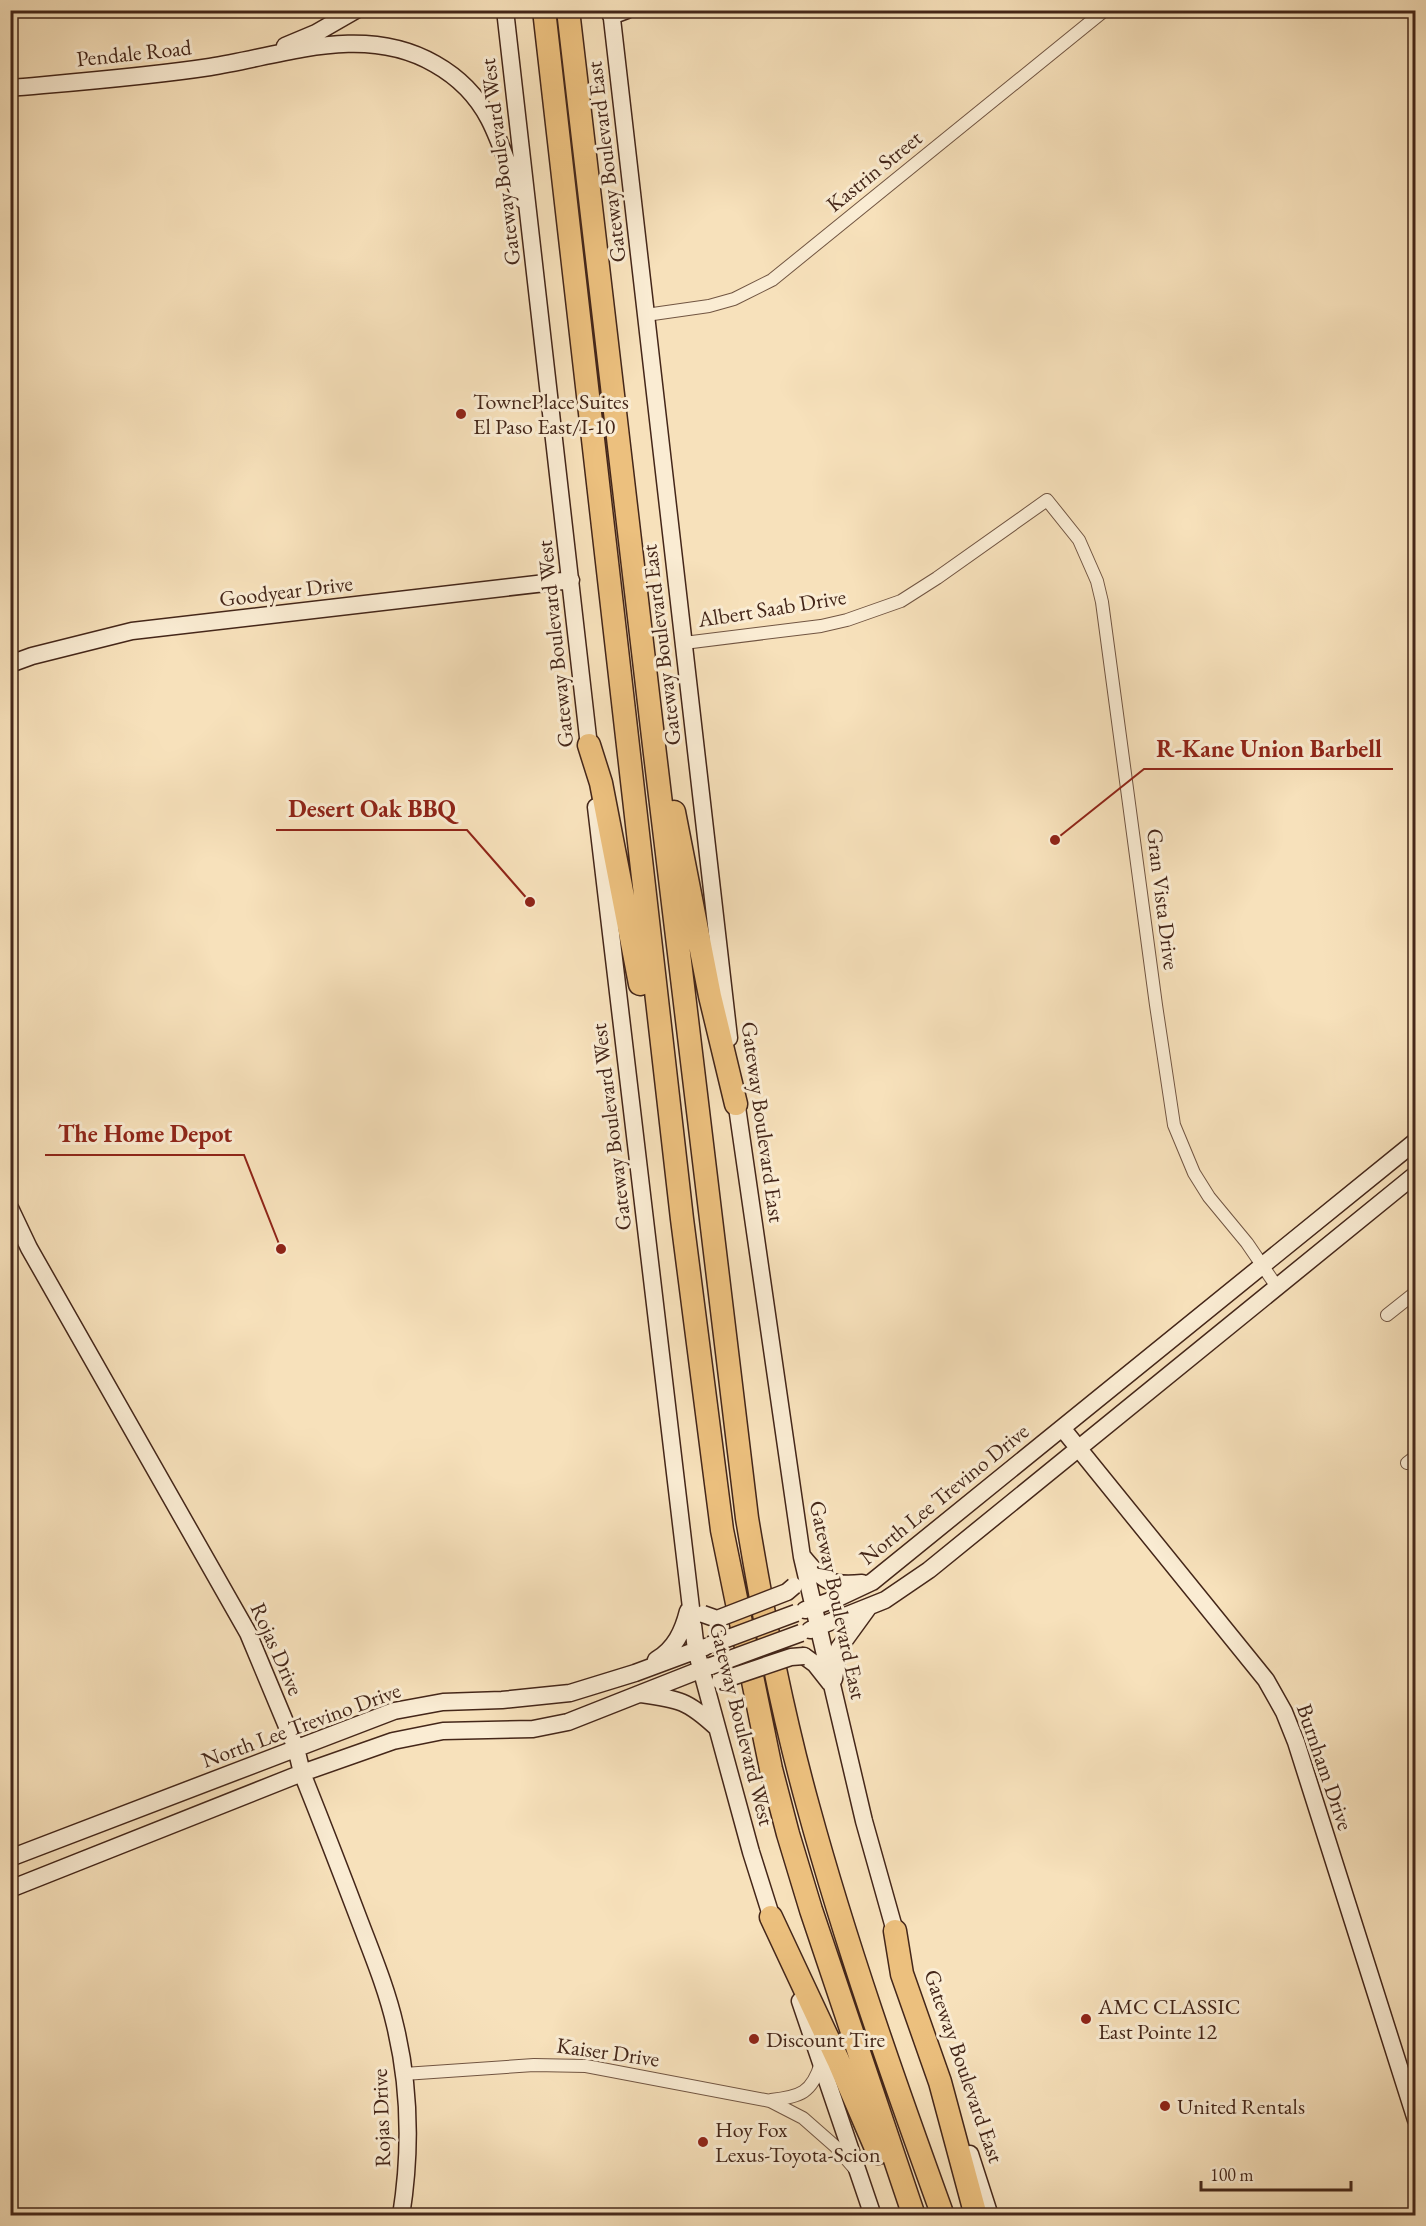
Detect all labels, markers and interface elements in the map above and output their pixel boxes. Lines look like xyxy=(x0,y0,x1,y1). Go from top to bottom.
street label: Pendale Road xyxy=(75,32,194,73)
street label: Gateway Boulevard West xyxy=(473,57,527,267)
street label: Gateway Boulevard East xyxy=(579,60,633,264)
street label: Kastrin Street xyxy=(820,124,928,218)
place label: TownePlace Suites El Paso East/I-10 xyxy=(473,387,629,441)
marker: TownePlace Suites El Paso East/I-10 xyxy=(454,407,468,421)
street label: Gateway Boulevard West xyxy=(530,539,580,749)
street label: Gateway Boulevard East xyxy=(634,543,688,747)
street label: Goodyear Drive xyxy=(218,568,355,614)
street label: Albert Saab Drive xyxy=(695,582,849,634)
callout: R-Kane Union Barbell xyxy=(1144,727,1393,769)
text: R-Kane Union Barbell xyxy=(1156,733,1382,764)
callout: Desert Oak BBQ xyxy=(276,788,467,830)
text: Desert Oak BBQ xyxy=(288,793,460,824)
street label: Gran Vista Drive xyxy=(1140,827,1186,972)
street label: Gateway Boulevard East xyxy=(735,1020,791,1224)
street label: Gateway Boulevard West xyxy=(584,1022,638,1232)
callout: The Home Depot xyxy=(45,1113,244,1155)
text: The Home Depot xyxy=(58,1118,232,1149)
street label: North Lee Trevino Drive xyxy=(853,1416,1035,1571)
street label: Gateway Boulevard East xyxy=(803,1498,873,1702)
street label: Rojas Drive xyxy=(244,1598,311,1700)
street label: Gateway Boulevard West xyxy=(703,1619,781,1829)
street label: North Lee Trevino Drive xyxy=(197,1675,405,1775)
street label: Burnham Drive xyxy=(1290,1700,1360,1835)
street label: Gateway Boulevard East xyxy=(917,1966,1011,2167)
place label: AMC CLASSIC East Pointe 12 xyxy=(1097,1992,1240,2046)
marker: AMC CLASSIC East Pointe 12 xyxy=(1079,2012,1093,2026)
place label: Discount Tire xyxy=(766,2025,885,2054)
street label: Kaiser Drive xyxy=(555,2030,662,2074)
marker: Discount Tire xyxy=(747,2032,761,2046)
street label: Rojas Drive xyxy=(365,2068,397,2168)
place label: United Rentals xyxy=(1177,2092,1305,2121)
marker: United Rentals xyxy=(1158,2099,1172,2113)
place label: Hoy Fox Lexus-Toyota-Scion xyxy=(715,2115,881,2169)
marker: Hoy Fox Lexus-Toyota-Scion xyxy=(696,2135,710,2149)
scale bar xyxy=(1201,2154,1351,2192)
text: 100 m xyxy=(1210,2163,1254,2186)

